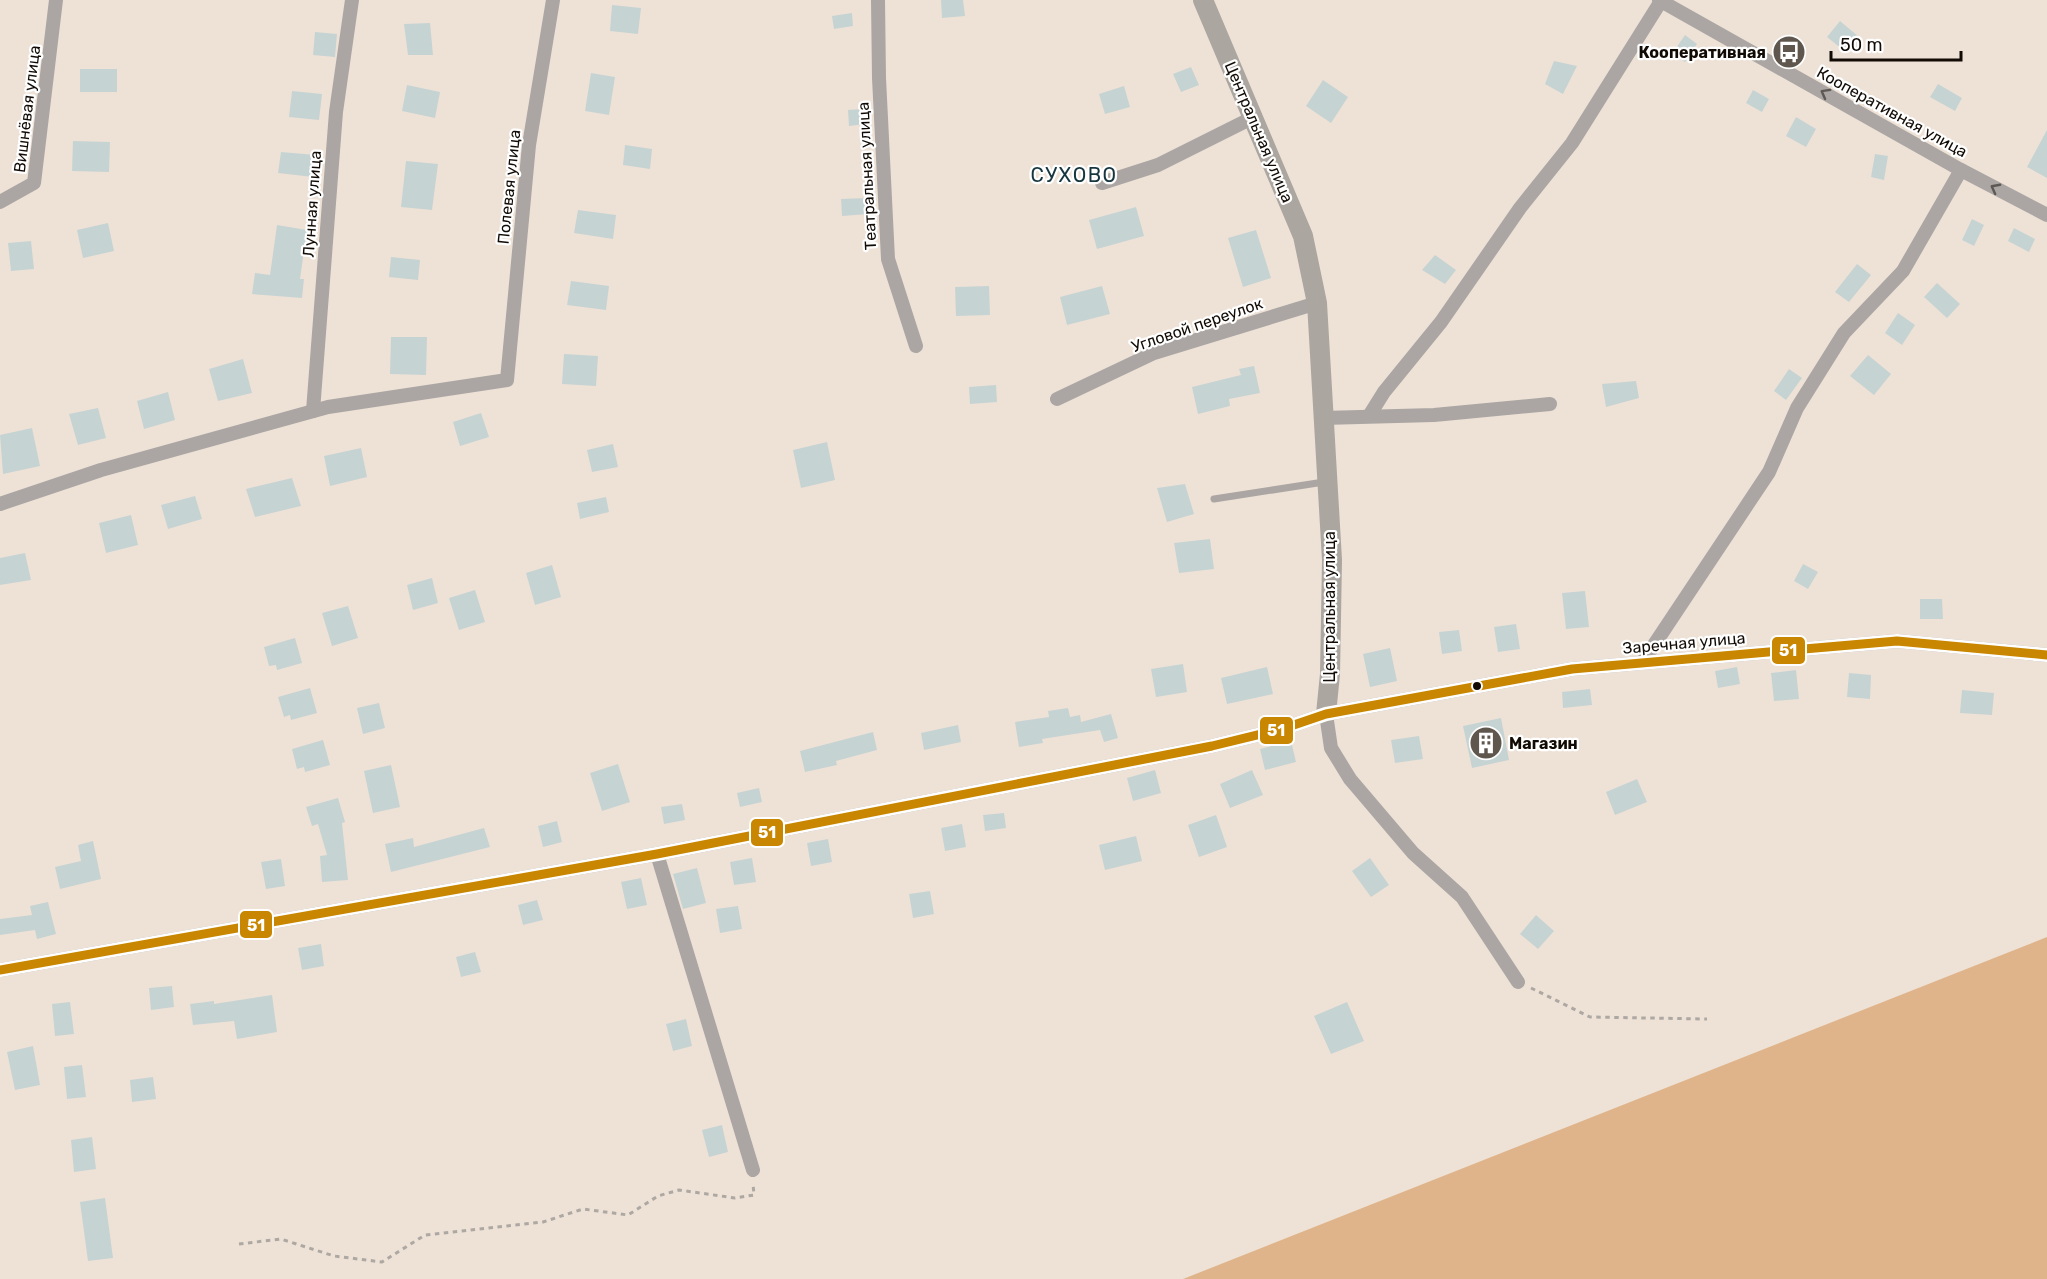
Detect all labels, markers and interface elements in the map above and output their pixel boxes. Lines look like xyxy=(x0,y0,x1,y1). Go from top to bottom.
scale bar xyxy=(1831,24,1962,62)
bus stop icon: Кооперативная xyxy=(1771,34,1807,70)
text: 50 m xyxy=(1840,34,1883,56)
place label: Кооперативная xyxy=(1639,43,1766,62)
street label: Вишнёвая улица xyxy=(10,44,44,174)
street label: Центральная улица xyxy=(1221,59,1297,205)
street label: Кооперативная улица xyxy=(1813,63,1971,161)
one-way arrow xyxy=(1821,89,1831,101)
street label: Театральная улица xyxy=(854,102,880,250)
street label: Полевая улица xyxy=(494,129,524,245)
street label: Лунная улица xyxy=(299,150,325,258)
district label: СУХОВО xyxy=(1030,163,1118,187)
one-way arrow xyxy=(1991,184,2002,195)
street label: Угловой переулок xyxy=(1129,294,1265,356)
street label: Центральная улица xyxy=(1320,531,1339,683)
street label: Заречная улица xyxy=(1622,628,1746,658)
line badge: 51 xyxy=(1771,636,1806,665)
text: 51 xyxy=(1779,641,1797,660)
unlabelled marker xyxy=(1471,680,1483,692)
line badge: 51 xyxy=(1259,716,1294,745)
text: 51 xyxy=(1267,721,1285,740)
building icon: Магазин xyxy=(1468,725,1504,761)
place label: Магазин xyxy=(1509,734,1578,753)
line badge: 51 xyxy=(750,818,784,847)
text: 51 xyxy=(758,823,776,842)
line badge: 51 xyxy=(239,910,273,939)
text: 51 xyxy=(247,916,265,935)

